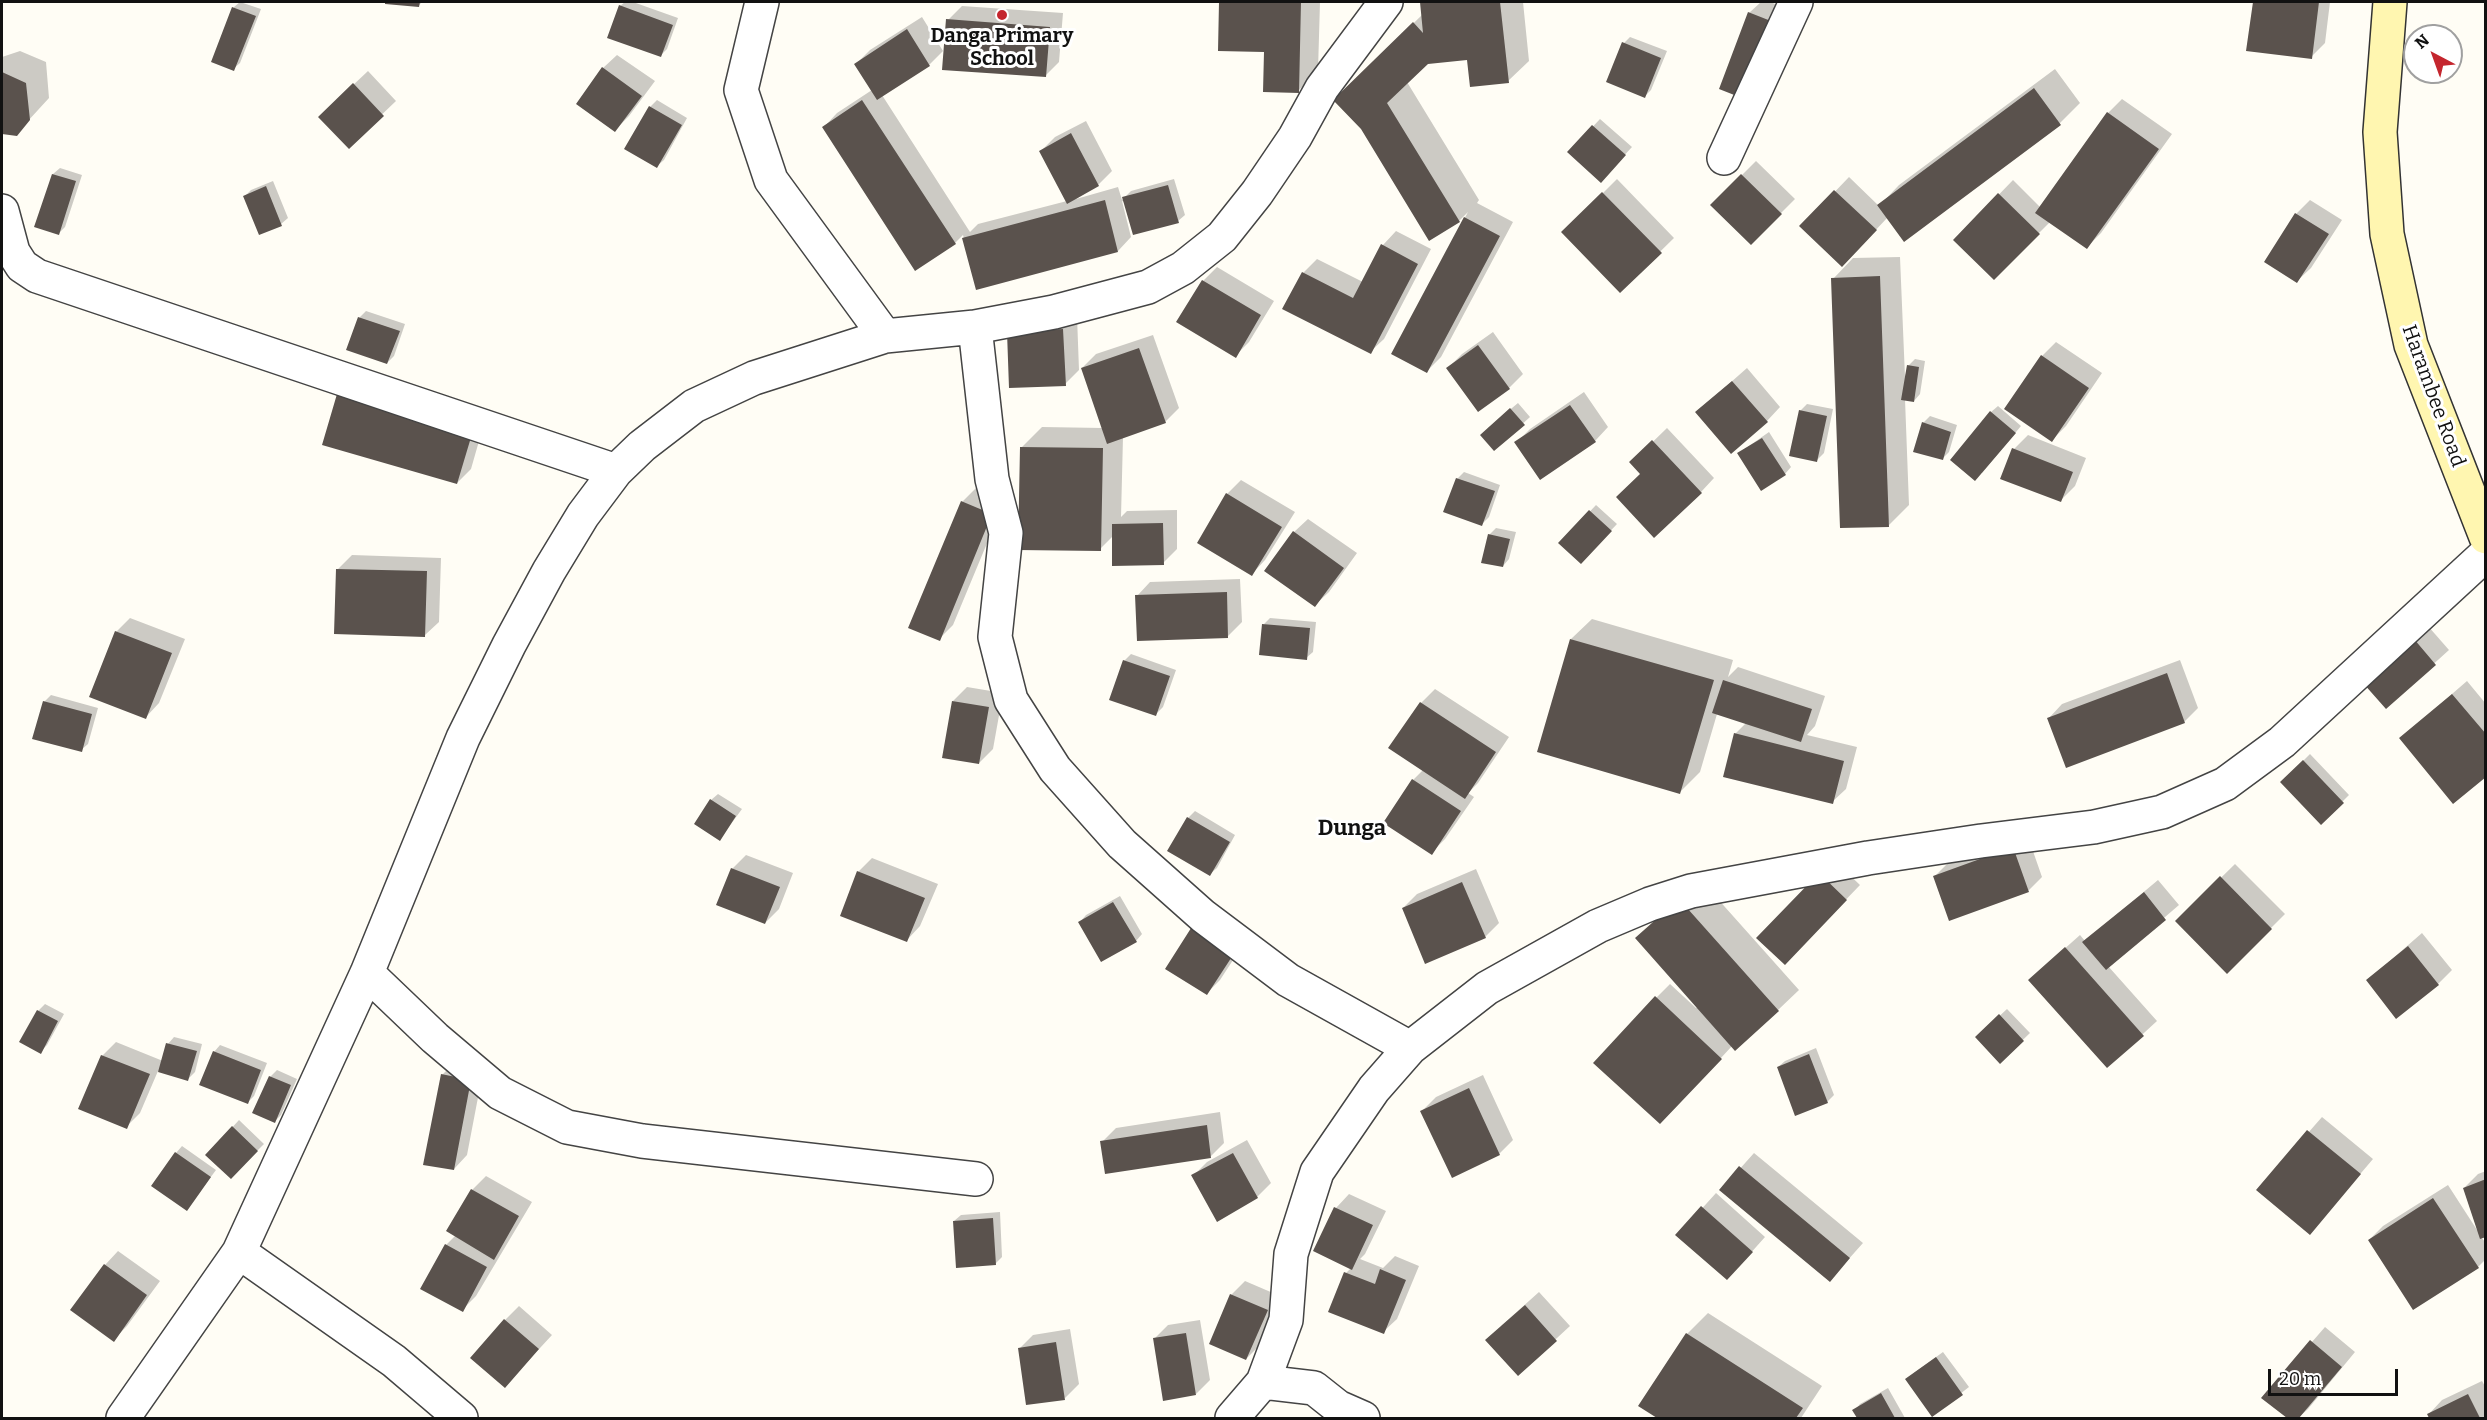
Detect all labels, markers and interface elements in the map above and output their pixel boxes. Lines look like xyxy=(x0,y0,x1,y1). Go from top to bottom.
marker: Danga Primary School xyxy=(995,8,1009,22)
place label: Danga Primary School xyxy=(931,24,1073,71)
north arrow xyxy=(2403,24,2463,84)
text: N xyxy=(2411,30,2433,53)
street label: Harambee Road xyxy=(2396,322,2470,470)
district label: Dunga xyxy=(1318,816,1386,842)
scale bar xyxy=(2271,1357,2402,1395)
text: 20 m xyxy=(2279,1368,2321,1390)

